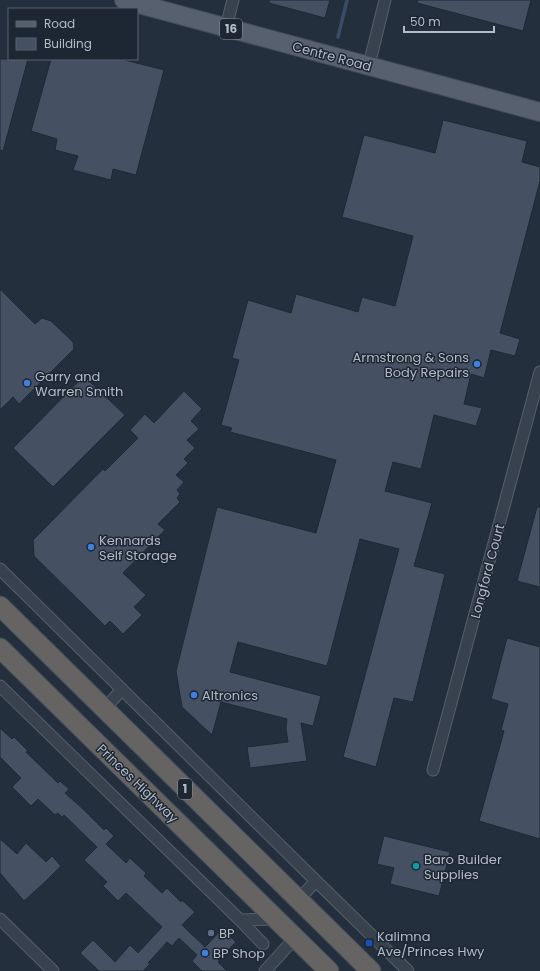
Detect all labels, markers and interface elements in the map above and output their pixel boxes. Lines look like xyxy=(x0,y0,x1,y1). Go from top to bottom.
legend xyxy=(8,8,138,60)
scale bar xyxy=(404,8,494,34)
text: 50 m xyxy=(410,13,441,30)
text: Road xyxy=(44,15,75,32)
road number: 16 xyxy=(220,19,242,39)
text: Building xyxy=(44,35,92,52)
street label: Centre Road xyxy=(290,37,374,76)
place label: Armstrong & Sons Body Repairs xyxy=(353,348,469,382)
marker: Armstrong & Sons Body Repairs xyxy=(472,359,482,369)
place label: Garry and Warren Smith xyxy=(35,367,123,401)
marker: Garry and Warren Smith xyxy=(22,378,32,388)
street label: Longford Court xyxy=(466,522,509,620)
place label: Kennards Self Storage xyxy=(99,531,177,565)
marker: Kennards Self Storage xyxy=(86,542,96,552)
place label: Altronics xyxy=(202,686,258,705)
marker: Altronics xyxy=(189,690,199,700)
street label: Princes Highway xyxy=(93,740,183,828)
road number: 1 xyxy=(178,779,192,799)
place label: Baro Builder Supplies xyxy=(424,850,502,884)
marker: Baro Builder Supplies xyxy=(411,861,421,871)
place label: BP xyxy=(219,924,235,943)
place label: Kalimna Ave/Princes Hwy xyxy=(377,927,485,961)
marker: BP xyxy=(206,928,216,938)
marker: Kalimna Ave/Princes Hwy xyxy=(364,938,374,948)
place label: BP Shop xyxy=(213,944,265,963)
marker: BP Shop xyxy=(200,948,210,958)

